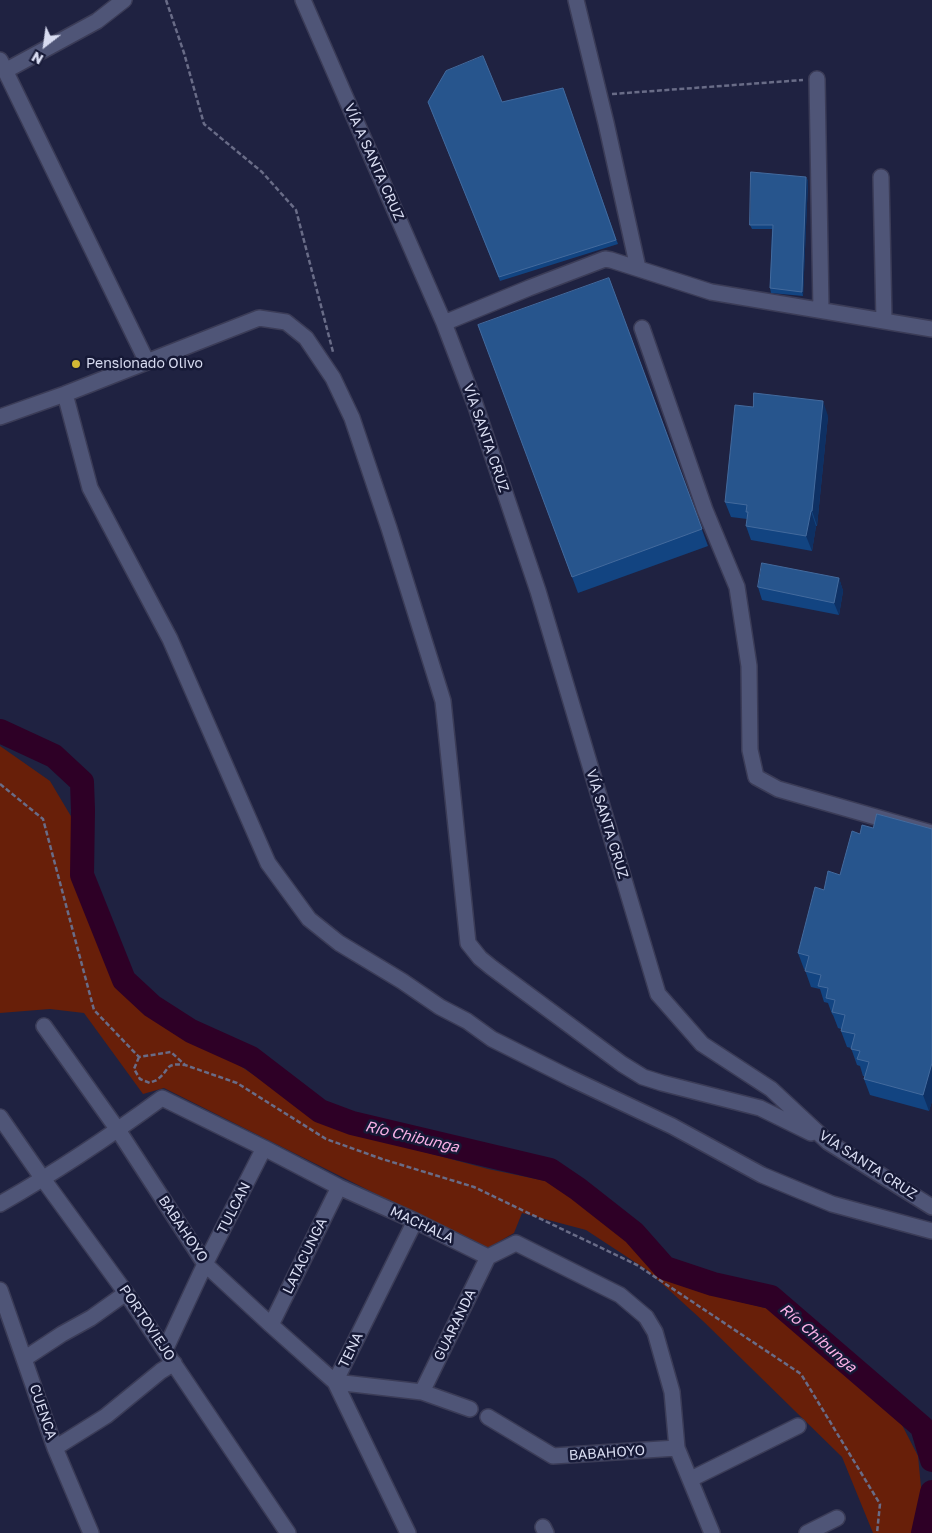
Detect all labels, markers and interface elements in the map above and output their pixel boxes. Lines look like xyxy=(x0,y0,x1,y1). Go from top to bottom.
north arrow xyxy=(20,20,70,70)
text: N xyxy=(28,48,46,68)
street label: VÍA A SANTA CRUZ xyxy=(341,101,407,223)
place label: Pensionado Olivo xyxy=(86,356,203,372)
marker: Pensionado Olivo xyxy=(70,358,82,370)
street label: VÍA SANTA CRUZ xyxy=(460,382,512,494)
street label: VÍA SANTA CRUZ xyxy=(582,767,632,881)
water label: Río Chibunga xyxy=(363,1117,461,1157)
street label: VÍA SANTA CRUZ xyxy=(816,1127,920,1203)
street label: TULCAN xyxy=(214,1179,254,1237)
street label: BABAHOYO xyxy=(155,1193,211,1265)
street label: MACHALA xyxy=(387,1203,457,1247)
street label: LATACUNGA xyxy=(279,1215,331,1297)
street label: PORTOVIEJO xyxy=(115,1282,179,1364)
street label: GUARANDA xyxy=(430,1286,480,1364)
water label: Río Chibunga xyxy=(776,1300,860,1376)
street label: TENA xyxy=(335,1330,367,1370)
street label: CUENCA xyxy=(26,1382,60,1442)
street label: BABAHOYO xyxy=(568,1442,646,1464)

